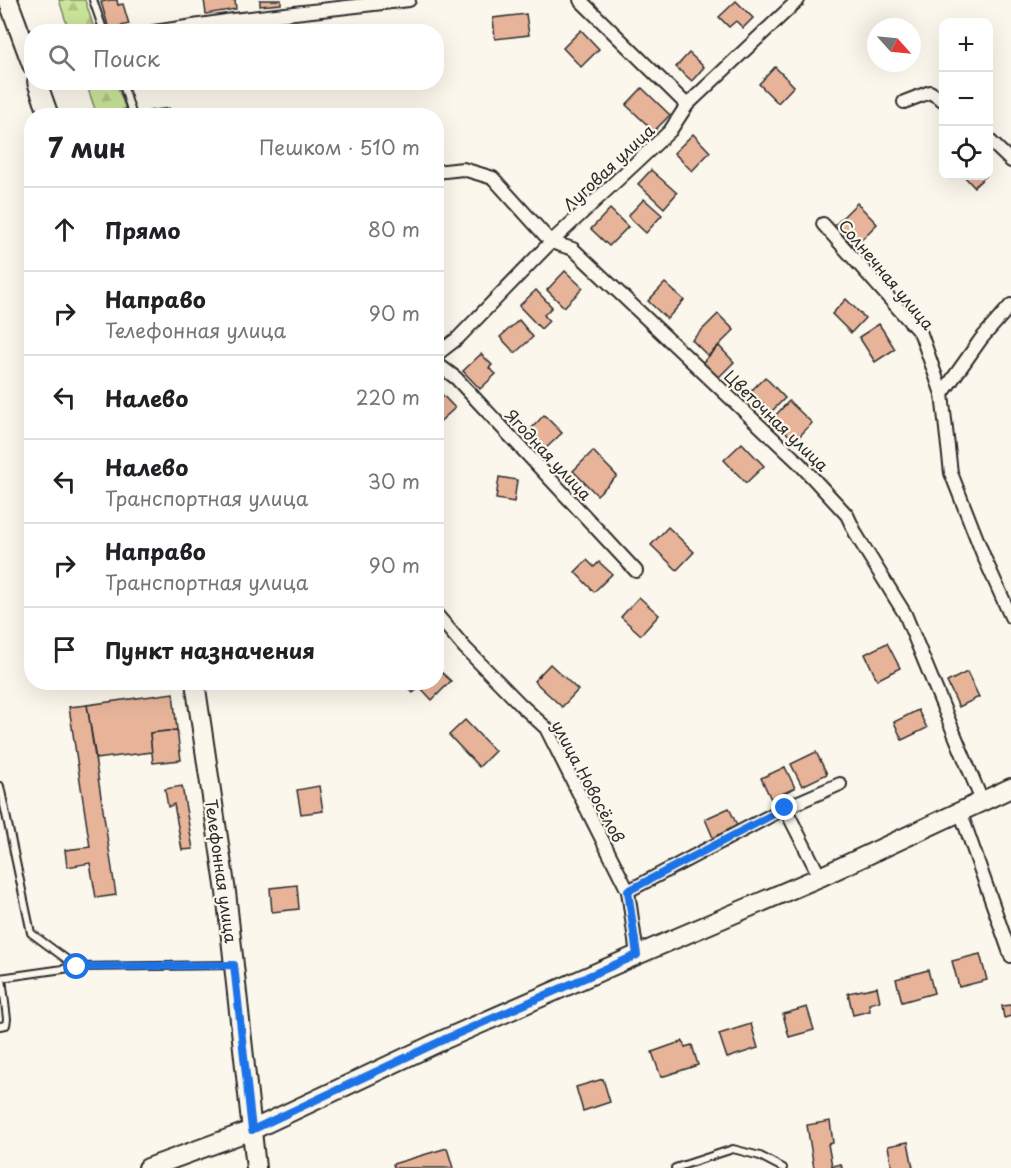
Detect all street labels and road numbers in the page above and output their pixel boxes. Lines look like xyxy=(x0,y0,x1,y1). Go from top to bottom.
street label: Луговая улица xyxy=(557,118,659,216)
street label: Солнечная улица xyxy=(834,214,940,334)
street label: Цветочная улица xyxy=(719,364,835,476)
street label: Ягодная улица xyxy=(500,403,598,505)
street label: улица Новосёлов xyxy=(547,716,631,846)
street label: Телефонная улица xyxy=(200,798,244,944)

